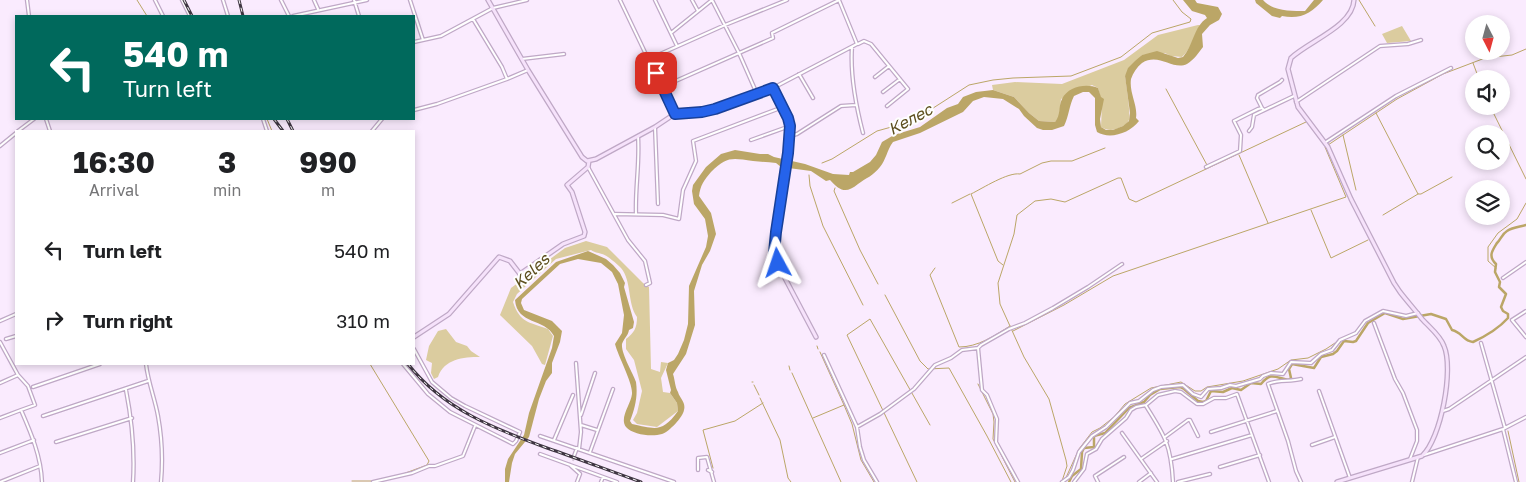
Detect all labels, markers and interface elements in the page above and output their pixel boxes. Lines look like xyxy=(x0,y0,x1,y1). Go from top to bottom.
north arrow xyxy=(1465,15,1510,60)
map controls xyxy=(1465,15,1510,225)
text: 540 m xyxy=(123,33,228,75)
icon: left xyxy=(40,35,105,100)
pin xyxy=(635,52,677,94)
icon: arrive xyxy=(642,59,670,87)
button: sound xyxy=(1465,70,1510,115)
text: Turn left xyxy=(123,75,212,102)
water label: Келес xyxy=(884,98,937,139)
button: search xyxy=(1465,125,1510,170)
text: 16:30 xyxy=(73,144,155,180)
text: 3 xyxy=(218,144,236,180)
text: 990 xyxy=(299,144,357,180)
text: Arrival xyxy=(89,180,139,200)
text: min xyxy=(213,180,241,200)
text: m xyxy=(321,180,335,200)
button: layers xyxy=(1465,180,1510,225)
icon: left xyxy=(40,236,68,264)
position arrow xyxy=(751,236,803,288)
text: Turn left xyxy=(83,239,162,262)
text: 540 m xyxy=(334,239,390,262)
water label: Keles xyxy=(509,248,555,293)
icon: right xyxy=(40,306,68,334)
text: Turn right xyxy=(83,309,173,332)
text: 310 m xyxy=(336,309,390,332)

